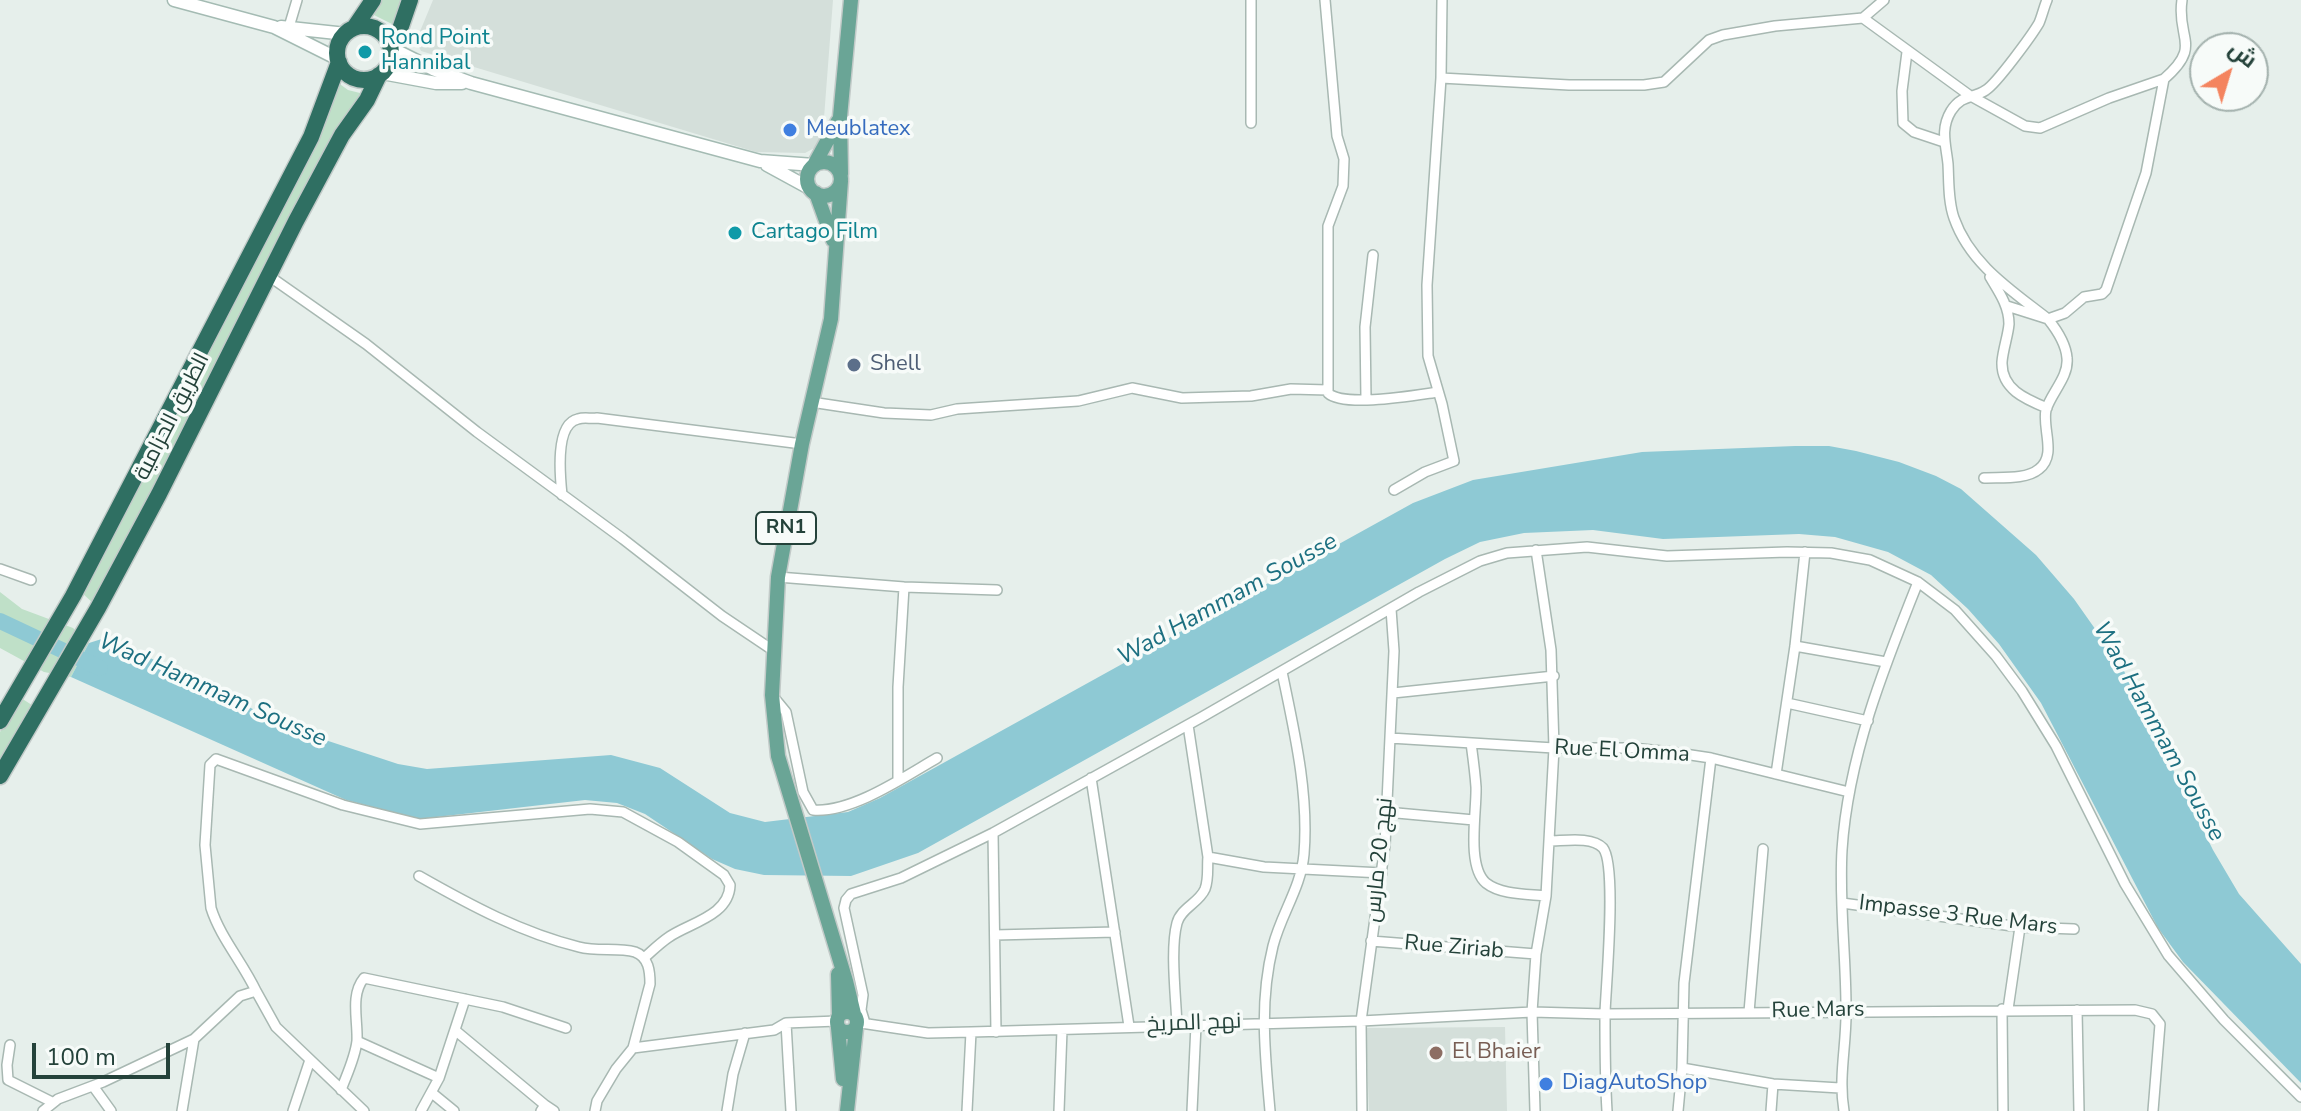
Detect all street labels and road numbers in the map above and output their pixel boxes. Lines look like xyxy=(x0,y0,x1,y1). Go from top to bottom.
street label: الطريق الحزامية xyxy=(130,349,216,485)
road number: RN1 xyxy=(756,512,816,544)
street label: Rue El Omma xyxy=(1554,735,1690,769)
street label: نهج 20 مارس xyxy=(1360,796,1400,924)
street label: Impasse 3 Rue Mars xyxy=(1857,891,2059,941)
street label: Rue Ziriab xyxy=(1403,930,1505,966)
street label: Rue Mars xyxy=(1771,997,1865,1025)
street label: نهج المريخ xyxy=(1146,1009,1242,1039)

